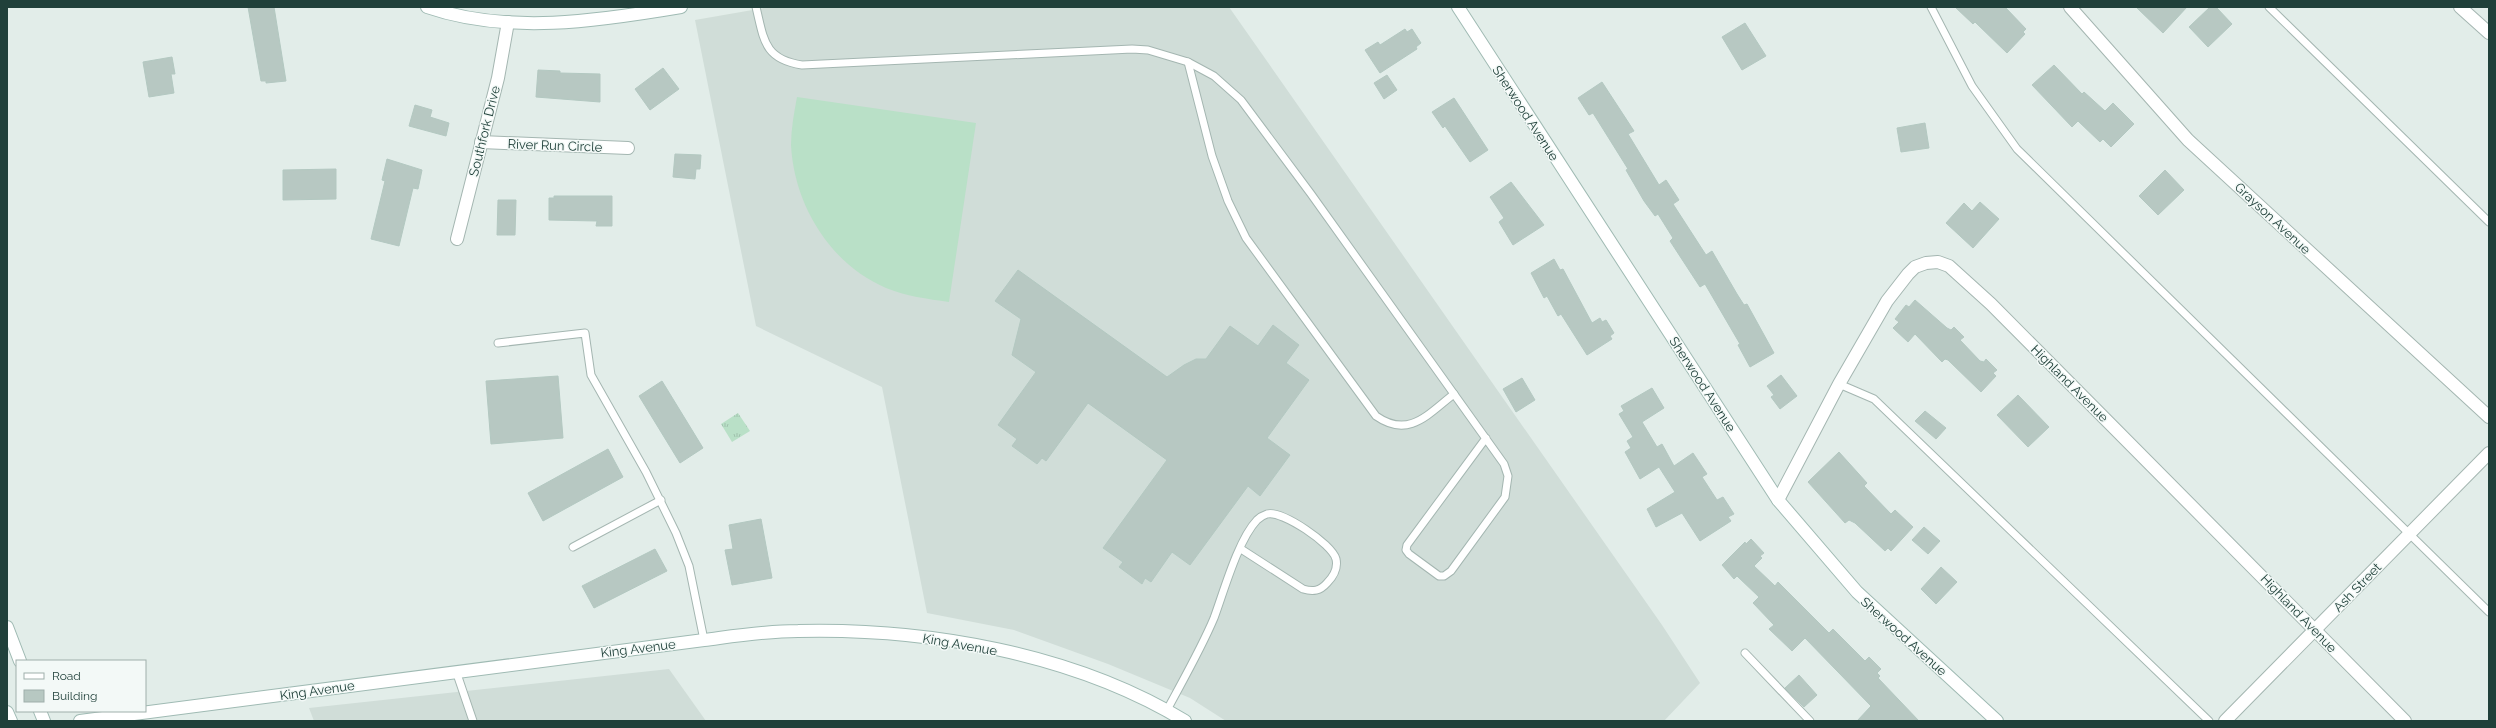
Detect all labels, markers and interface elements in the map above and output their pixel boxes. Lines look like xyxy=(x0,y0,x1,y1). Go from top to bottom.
street label: Sherwood Avenue xyxy=(1489,63,1562,164)
street label: Southfork Drive xyxy=(466,84,503,178)
street label: River Run Circle xyxy=(507,136,603,155)
street label: Grayson Avenue xyxy=(2232,180,2314,257)
street label: Sherwood Avenue xyxy=(1666,334,1739,435)
street label: Highland Avenue xyxy=(2028,342,2112,425)
street label: Ash Street xyxy=(2330,559,2385,615)
street label: Highland Avenue xyxy=(2258,571,2340,656)
street label: Sherwood Avenue xyxy=(1858,594,1950,679)
street label: King Avenue xyxy=(922,631,999,658)
street label: King Avenue xyxy=(600,636,677,661)
legend xyxy=(16,660,146,712)
text: Road xyxy=(52,669,81,683)
street label: King Avenue xyxy=(279,678,356,703)
text: Building xyxy=(52,689,98,703)

